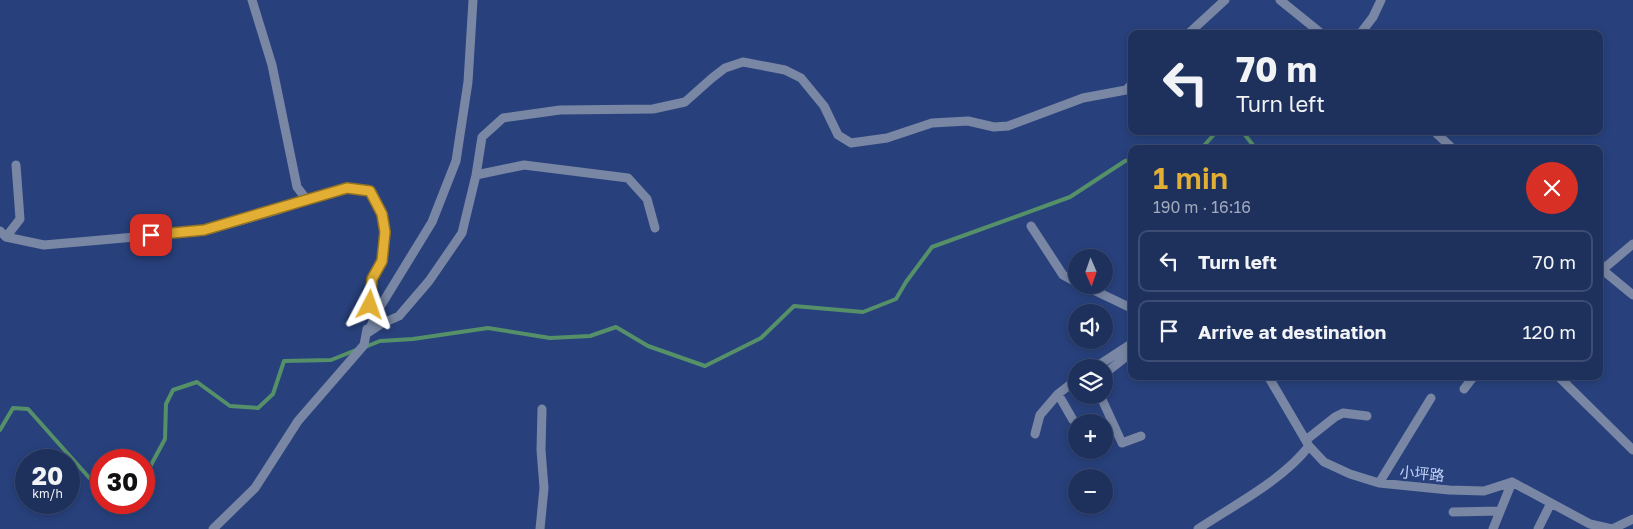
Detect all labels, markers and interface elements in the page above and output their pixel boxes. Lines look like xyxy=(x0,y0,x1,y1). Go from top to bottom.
text: 70 m xyxy=(1236,48,1317,90)
icon: left xyxy=(1153,50,1218,115)
text: Turn left xyxy=(1236,90,1325,117)
text: 1 min xyxy=(1153,160,1228,196)
button: close xyxy=(1526,162,1578,214)
text: 190 m · 16:16 xyxy=(1153,197,1251,217)
pin xyxy=(130,214,172,256)
icon: arrive xyxy=(137,221,165,249)
icon: left xyxy=(1155,247,1183,275)
north arrow xyxy=(1068,249,1112,294)
map controls xyxy=(1068,249,1113,514)
text: Turn left xyxy=(1198,250,1277,273)
text: 70 m xyxy=(1533,250,1576,273)
position arrow xyxy=(343,278,395,330)
button: sound xyxy=(1068,304,1113,349)
icon: arrive xyxy=(1155,317,1183,345)
text: Arrive at destination xyxy=(1198,320,1386,343)
text: 120 m xyxy=(1522,320,1576,343)
button: layers xyxy=(1068,359,1113,404)
button: + xyxy=(1068,414,1113,459)
speed limit sign: 30 xyxy=(90,449,155,514)
text: 20 xyxy=(32,460,63,491)
street label: 小坪路 xyxy=(1399,462,1445,484)
button: − xyxy=(1068,469,1113,514)
text: km/h xyxy=(32,486,63,501)

